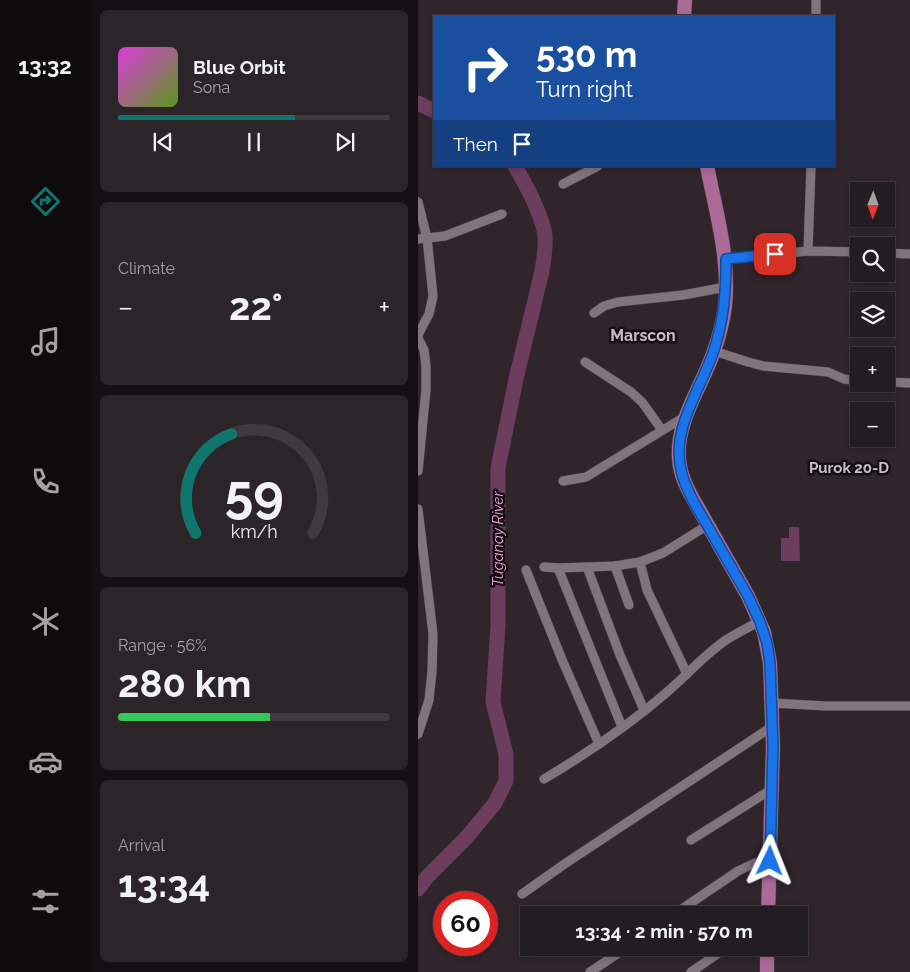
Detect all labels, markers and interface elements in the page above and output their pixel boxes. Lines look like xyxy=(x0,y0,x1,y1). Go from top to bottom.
text: 530 m xyxy=(536,34,637,75)
icon: right xyxy=(453,35,518,100)
text: 13:32 xyxy=(18,53,72,79)
text: Blue Orbit xyxy=(193,56,285,78)
text: Turn right xyxy=(536,76,633,102)
text: Sona xyxy=(193,78,230,97)
icon: previous xyxy=(149,128,177,156)
icon: pause xyxy=(240,128,268,156)
icon: next xyxy=(331,128,359,156)
icon: arrive xyxy=(508,130,536,158)
text: Then xyxy=(453,133,498,155)
north arrow xyxy=(850,182,896,228)
map controls xyxy=(850,182,895,447)
icon: directions xyxy=(28,184,63,219)
pin xyxy=(754,233,796,275)
button: search xyxy=(850,237,895,282)
icon: arrive xyxy=(761,240,789,268)
text: Climate xyxy=(118,259,175,278)
text: 22° xyxy=(229,284,282,329)
text: − xyxy=(118,291,133,324)
text: + xyxy=(378,291,390,324)
button: layers xyxy=(850,292,895,337)
icon: music xyxy=(28,324,63,359)
district label: Marscon xyxy=(610,326,676,345)
button: + xyxy=(850,347,895,392)
button: − xyxy=(850,402,895,447)
district label: Purok 20-D xyxy=(809,459,889,477)
text: 59 xyxy=(224,463,284,524)
icon: phone xyxy=(28,464,63,499)
water label: Tuganay River xyxy=(489,491,507,587)
text: km/h xyxy=(230,521,278,542)
icon: climate xyxy=(28,604,63,639)
text: Range · 56% xyxy=(118,636,207,655)
text: 280 km xyxy=(118,661,251,706)
icon: car xyxy=(28,744,63,779)
position arrow xyxy=(743,834,795,886)
text: Arrival xyxy=(118,836,165,855)
text: 13:34 xyxy=(118,861,210,906)
icon: filters xyxy=(28,884,63,919)
speed limit sign: 60 xyxy=(433,891,498,956)
text: 13:34 · 2 min · 570 m xyxy=(575,920,753,942)

